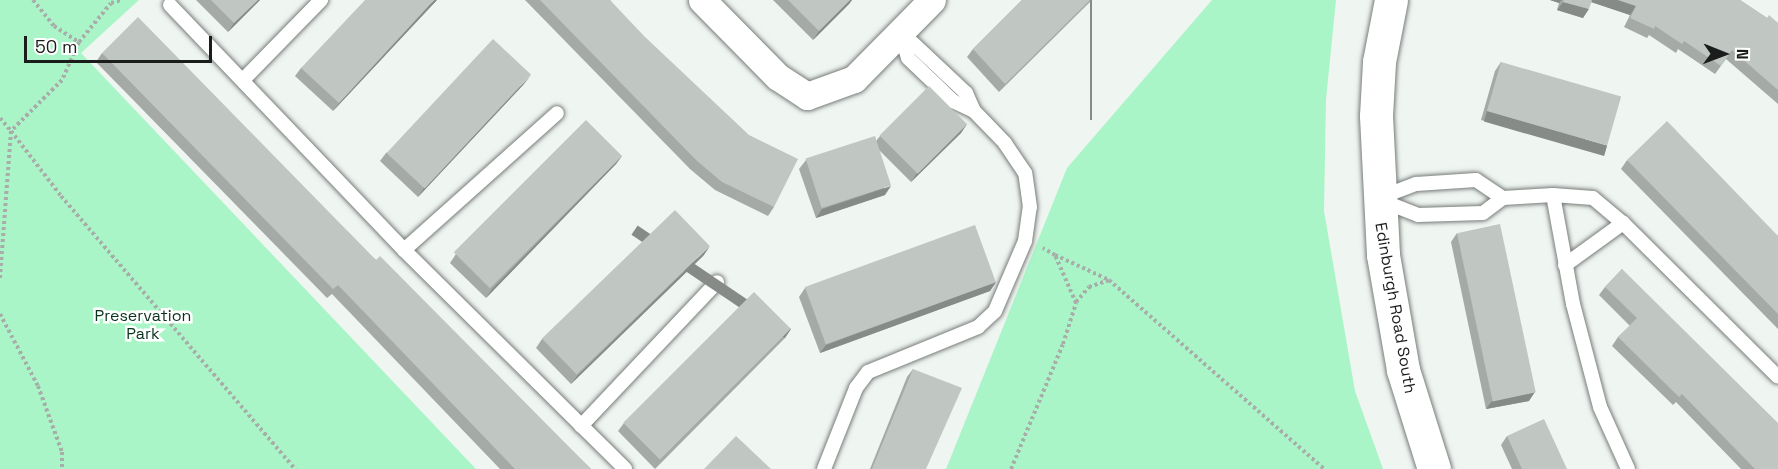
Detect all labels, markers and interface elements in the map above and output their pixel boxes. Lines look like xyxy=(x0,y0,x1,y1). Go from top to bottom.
scale bar xyxy=(27,24,214,62)
north arrow xyxy=(1694,24,1754,84)
text: 50 m xyxy=(35,35,77,58)
text: N xyxy=(1732,49,1753,60)
street label: Edinburgh Road South xyxy=(1371,221,1419,395)
park label: Preservation Park xyxy=(95,306,191,344)

